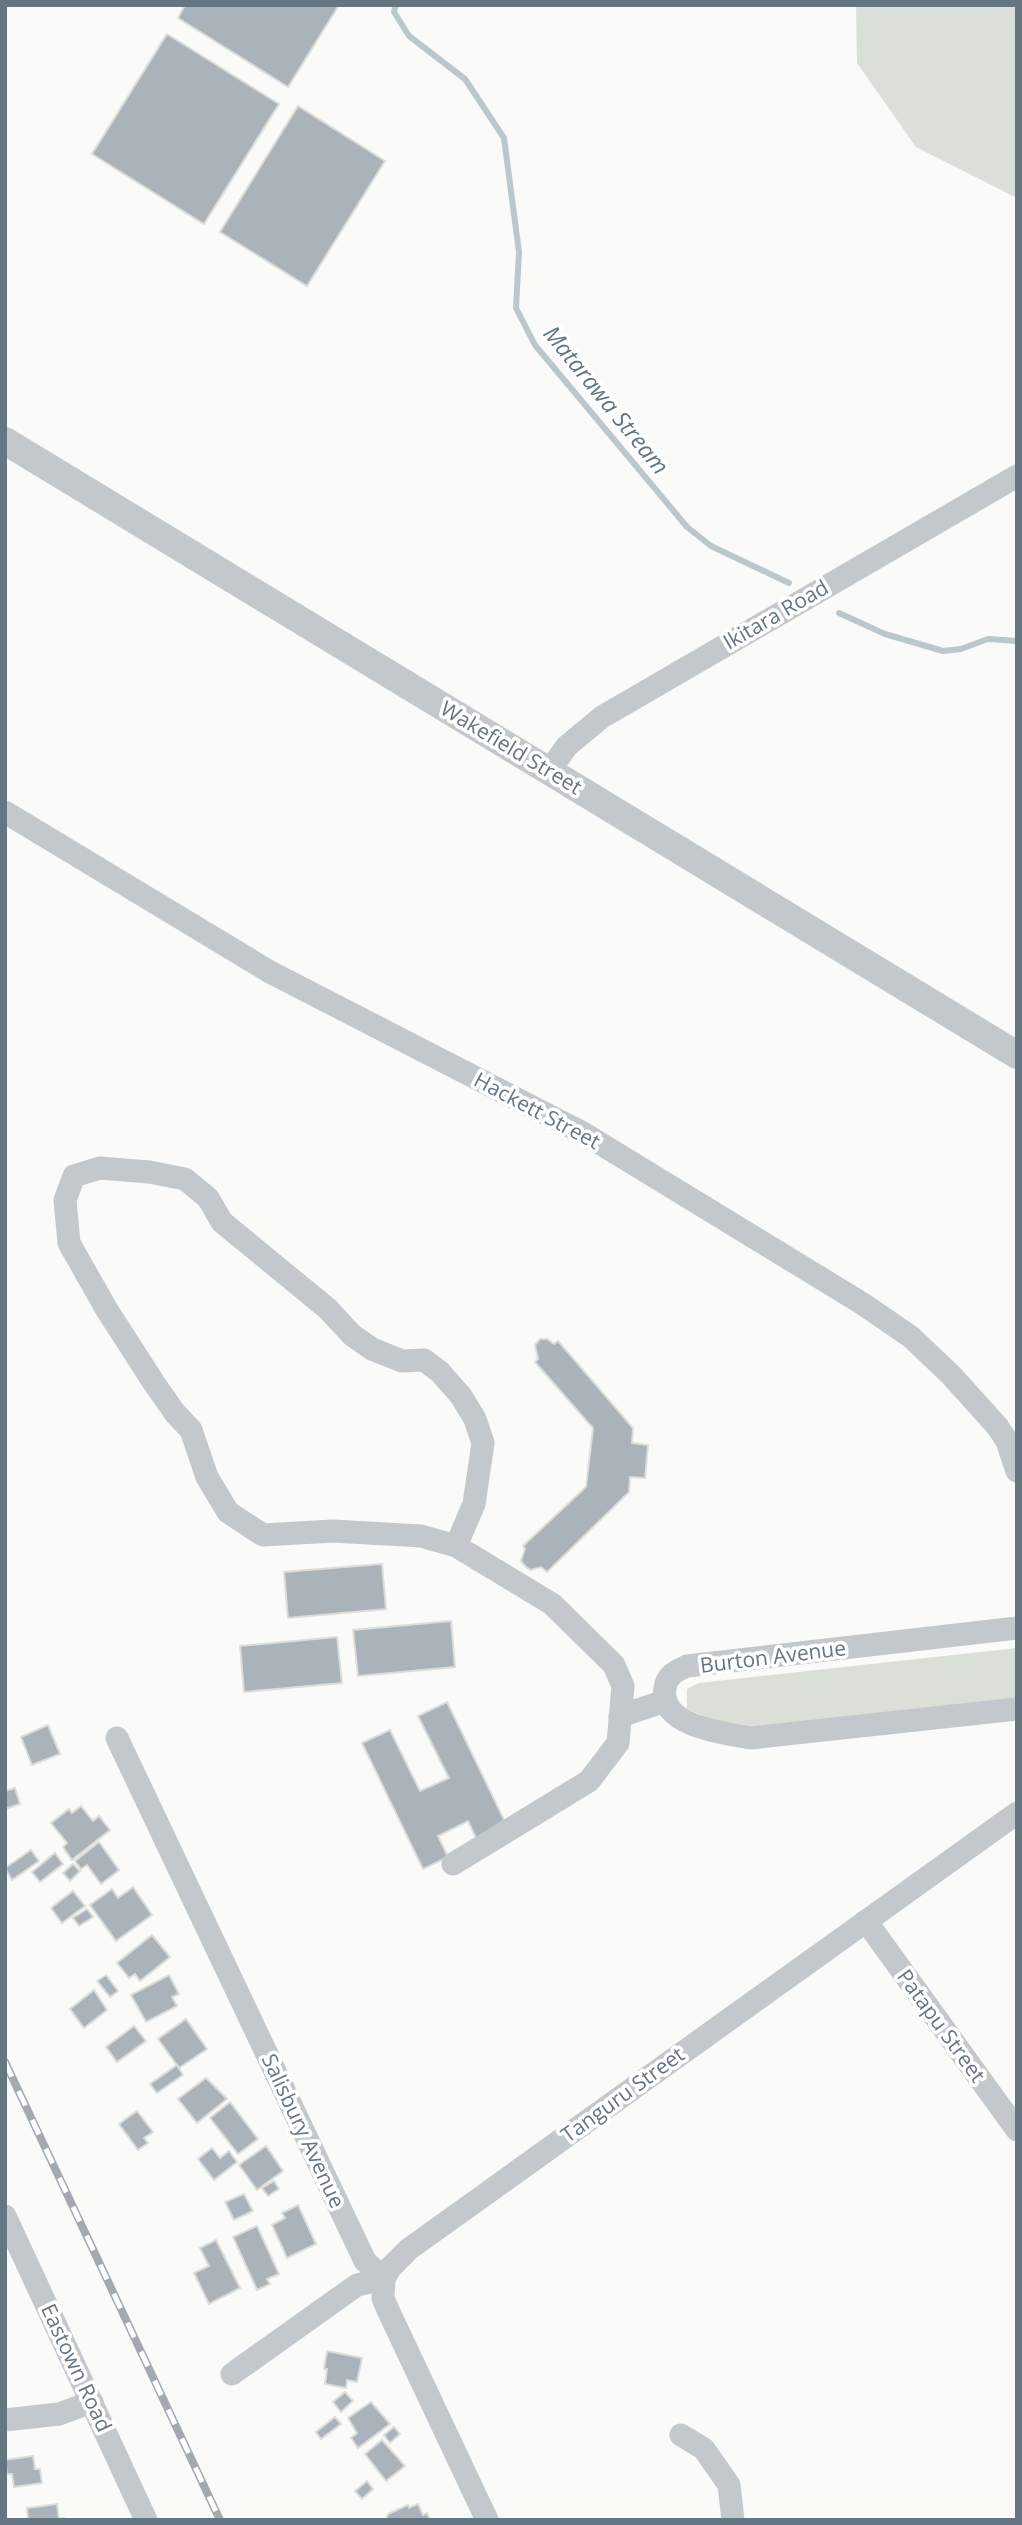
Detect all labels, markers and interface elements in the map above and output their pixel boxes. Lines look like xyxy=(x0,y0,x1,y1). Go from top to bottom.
water label: Matarawa Stream xyxy=(537,318,677,481)
street label: Ikitara Road xyxy=(718,573,833,656)
street label: Wakefield Street xyxy=(436,694,587,800)
street label: Hackett Street xyxy=(469,1065,605,1155)
street label: Burton Avenue xyxy=(698,1633,847,1679)
street label: Patapu Street xyxy=(891,1963,992,2088)
street label: Tanguru Street xyxy=(555,2040,690,2148)
street label: Salisbury Avenue xyxy=(256,2049,352,2212)
street label: Eastown Road xyxy=(35,2299,119,2436)

